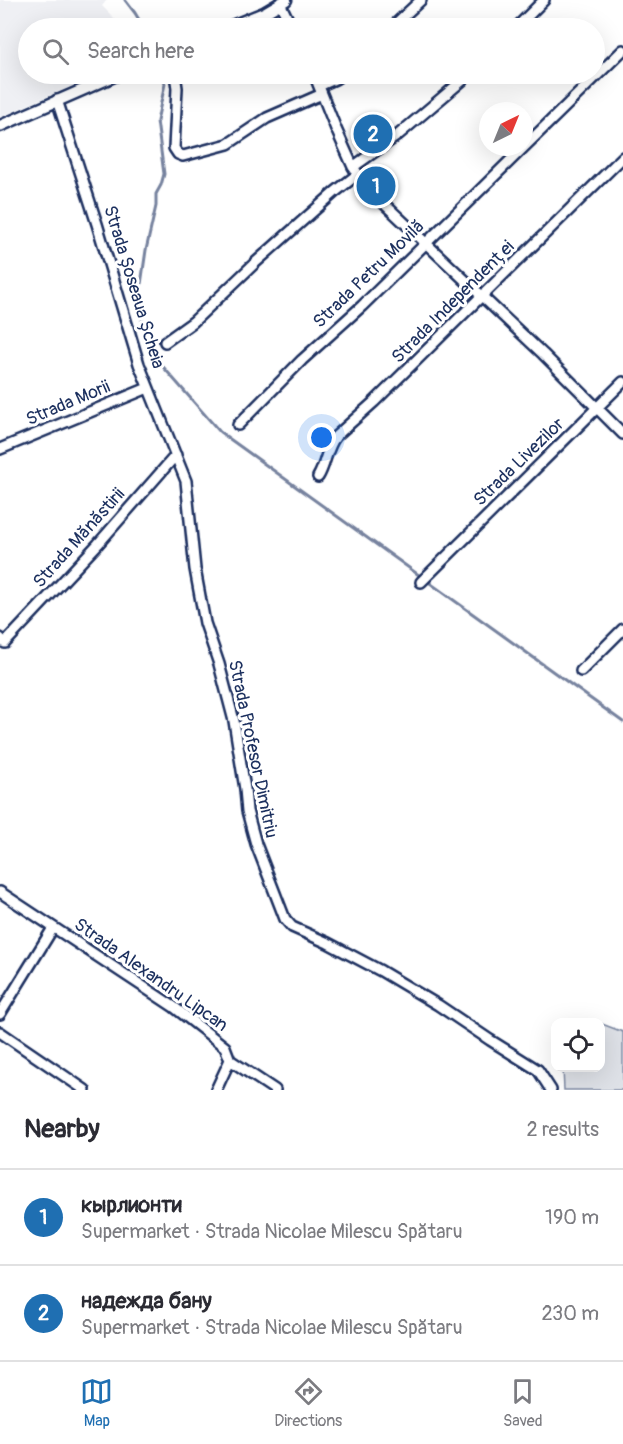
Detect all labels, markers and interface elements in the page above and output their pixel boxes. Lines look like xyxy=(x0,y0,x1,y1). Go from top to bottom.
search box xyxy=(18,18,605,84)
icon: search xyxy=(39,35,72,68)
text: Search here xyxy=(87,37,194,65)
north arrow xyxy=(479,102,533,156)
pin: 2 xyxy=(354,112,392,156)
pin: 1 xyxy=(356,164,395,208)
street label: Strada Șoseaua Șcheia xyxy=(98,203,170,371)
street label: Strada Petru Movilă xyxy=(308,215,430,333)
street label: Strada Independenței xyxy=(387,236,519,368)
street label: Strada Morii xyxy=(22,375,114,431)
street label: Strada Livezilor xyxy=(469,413,570,511)
your location xyxy=(307,423,336,452)
street label: Strada Mănăstirii xyxy=(28,483,130,593)
street label: Strada Profesor Dimitriu xyxy=(223,658,283,840)
street label: Strada Alexandru Lipcan xyxy=(70,913,232,1037)
map controls xyxy=(551,1018,605,1072)
button: locate xyxy=(551,1018,605,1072)
text: Nearby xyxy=(24,1113,100,1145)
text: 2 results xyxy=(527,1117,599,1142)
text: кырлионти xyxy=(81,1191,182,1219)
text: 1 xyxy=(40,1205,47,1230)
text: 190 m xyxy=(545,1205,599,1230)
text: Supermarket · Strada Nicolae Milescu Spătaru xyxy=(81,1219,463,1244)
text: надежда бану xyxy=(81,1287,212,1315)
text: 2 xyxy=(38,1301,49,1326)
text: 230 m xyxy=(542,1301,599,1326)
text: Supermarket · Strada Nicolae Milescu Spătaru xyxy=(81,1315,463,1340)
tab: Map xyxy=(80,1375,113,1431)
tab: Directions xyxy=(274,1375,342,1431)
tab: Saved xyxy=(503,1375,543,1431)

